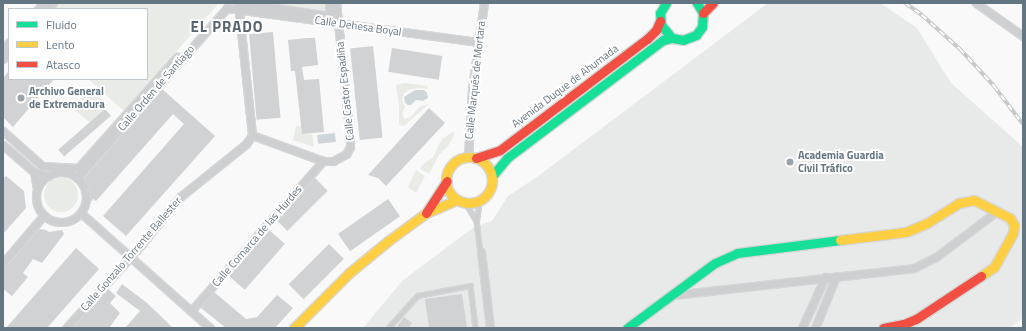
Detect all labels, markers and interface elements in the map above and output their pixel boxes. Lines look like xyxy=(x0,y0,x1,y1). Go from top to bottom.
legend xyxy=(8,8,148,80)
street label: Calle Dehesa Boyal xyxy=(314,13,402,39)
text: Fluido xyxy=(46,15,77,34)
district label: EL PRADO xyxy=(190,18,264,36)
street label: Calle Marqués de Mortara xyxy=(462,20,488,140)
text: Lento xyxy=(46,35,75,54)
street label: Calle Castor Espadiña xyxy=(333,41,357,141)
street label: Calle Orden de Santiago xyxy=(115,42,197,134)
street label: Avenida Duque de Ahumada xyxy=(509,42,621,130)
text: Atasco xyxy=(46,55,80,74)
place label: Archivo General de Extremadura xyxy=(29,85,105,111)
marker: Archivo General de Extremadura xyxy=(16,93,26,103)
place label: Academia Guardia Civil Tráfico xyxy=(798,149,884,175)
marker: Academia Guardia Civil Tráfico xyxy=(785,157,795,167)
street label: Calle Comarca de las Hurdes xyxy=(209,183,305,289)
street label: Calle Gonzalo Torrente Ballester xyxy=(78,194,184,314)

